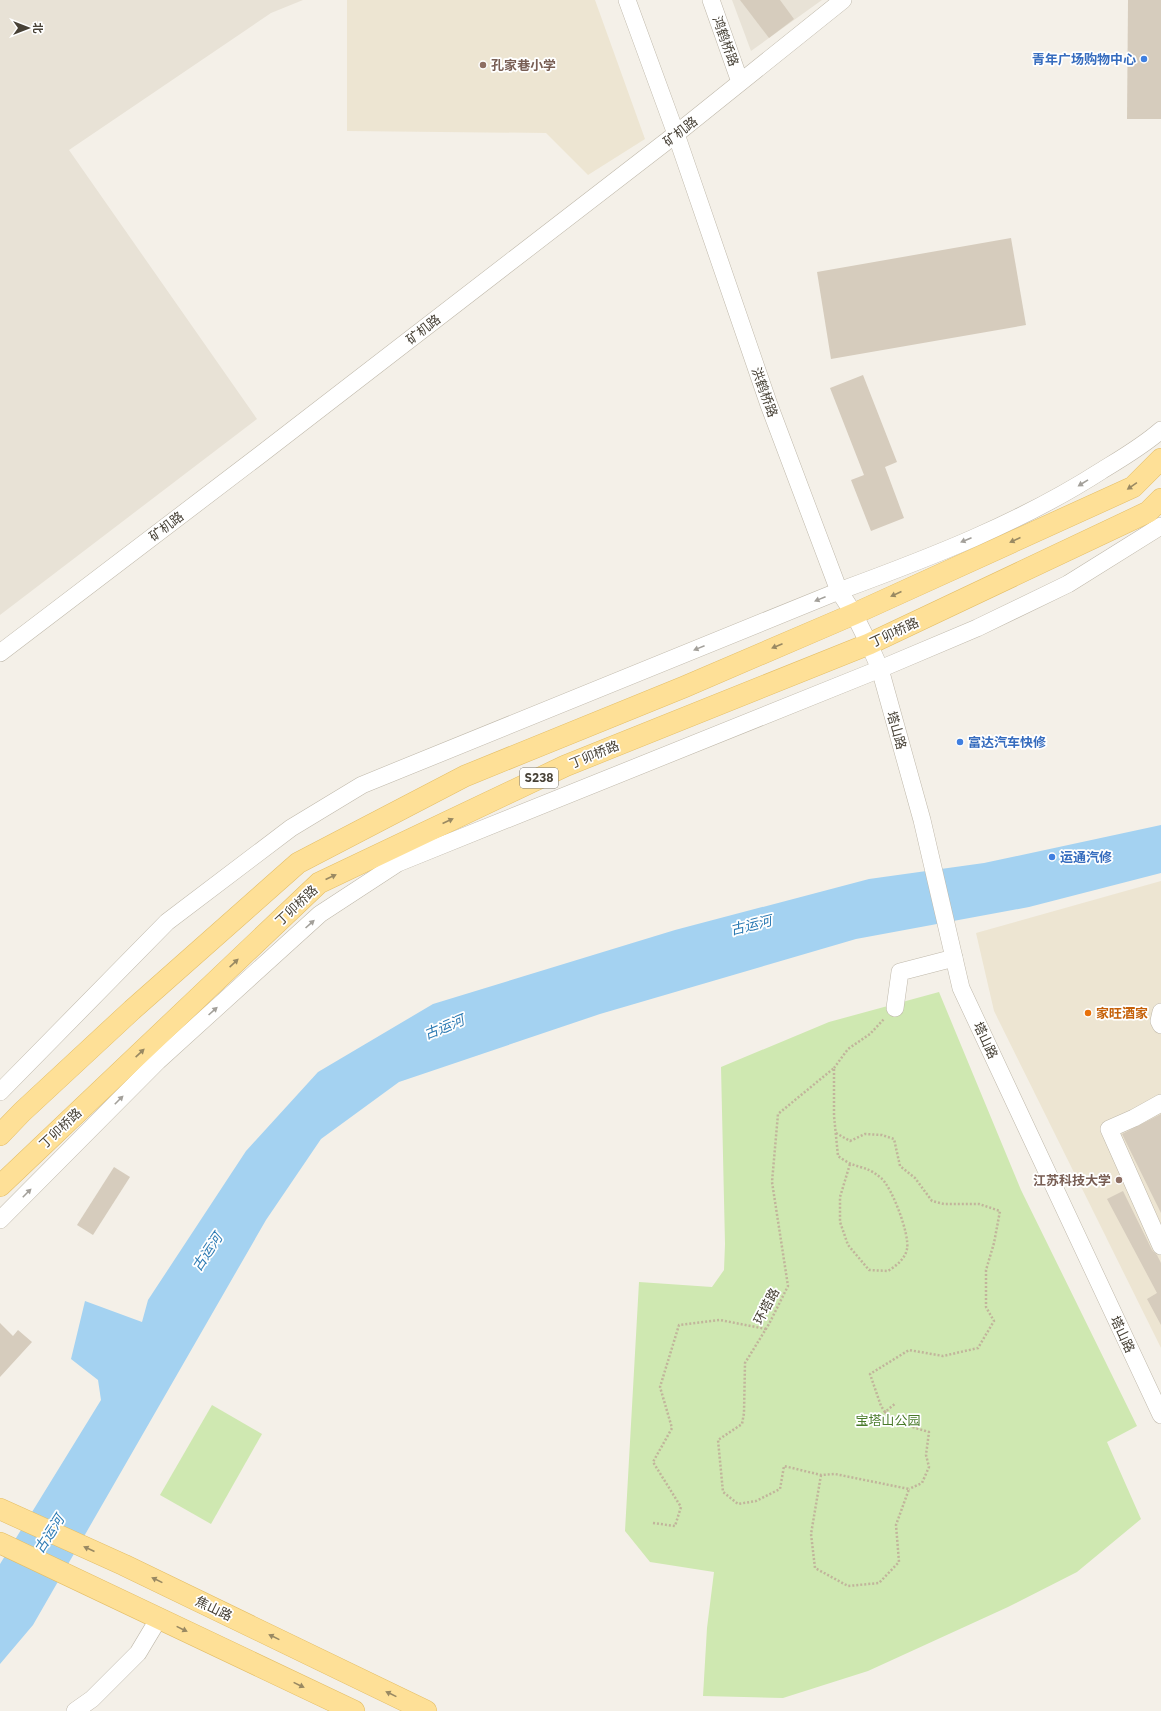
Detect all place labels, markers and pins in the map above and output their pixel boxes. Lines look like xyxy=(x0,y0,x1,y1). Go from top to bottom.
place label: 青年广场购物中心 xyxy=(1032,51,1136,68)
marker: 青年广场购物中心 xyxy=(1139,54,1149,64)
place label: 孔家巷小学 xyxy=(491,57,556,74)
marker: 孔家巷小学 xyxy=(478,60,488,70)
place label: 富达汽车快修 xyxy=(968,734,1046,751)
marker: 富达汽车快修 xyxy=(955,737,965,747)
place label: 运通汽修 xyxy=(1060,849,1112,866)
marker: 运通汽修 xyxy=(1047,852,1057,862)
place label: 家旺酒家 xyxy=(1096,1005,1148,1022)
marker: 家旺酒家 xyxy=(1083,1008,1093,1018)
place label: 江苏科技大学 xyxy=(1033,1172,1111,1189)
marker: 江苏科技大学 xyxy=(1114,1175,1124,1185)

